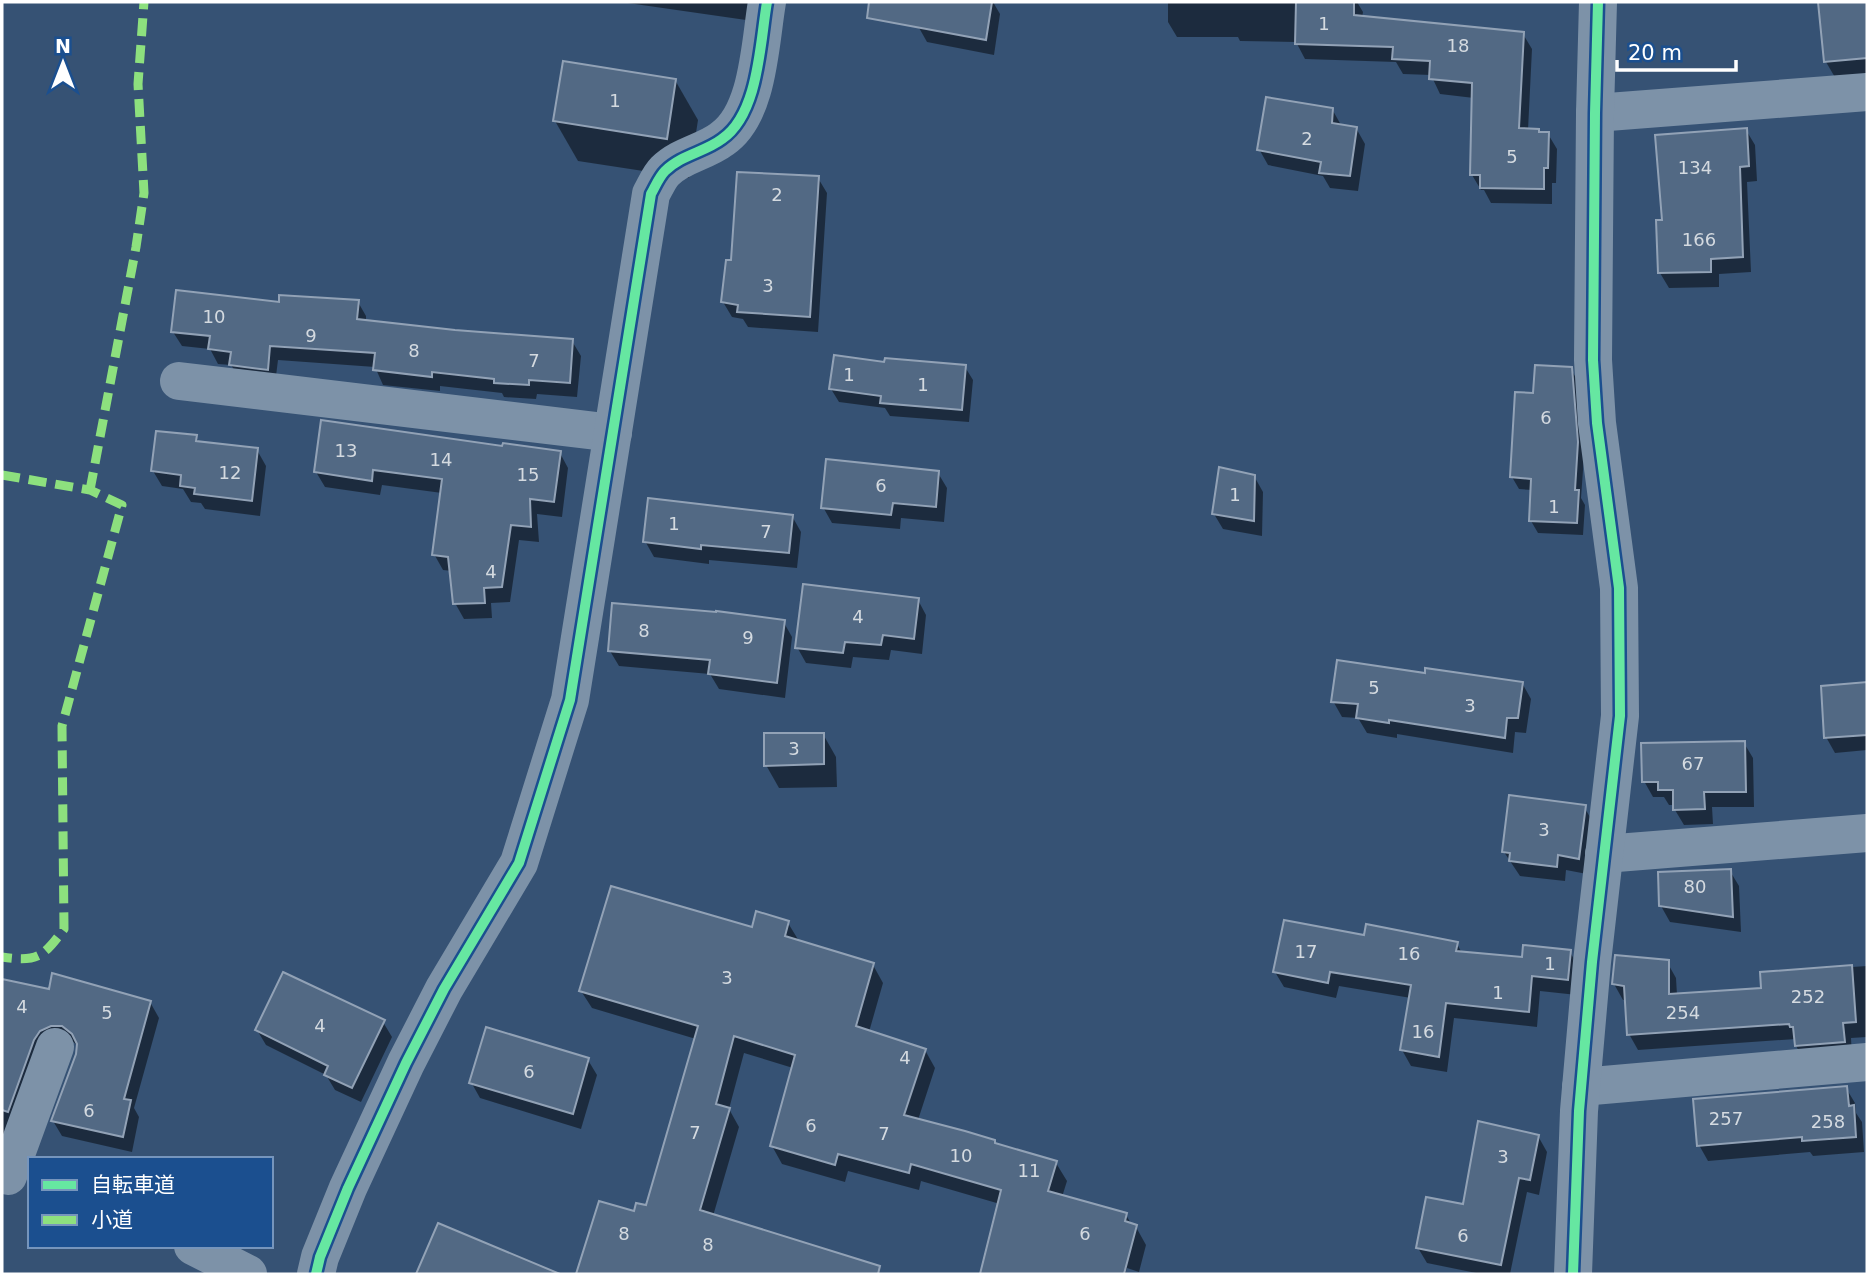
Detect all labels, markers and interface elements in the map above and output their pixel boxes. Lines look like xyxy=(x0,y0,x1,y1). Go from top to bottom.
house number: 1 xyxy=(1318,13,1330,34)
north arrow xyxy=(28,28,98,98)
scale bar xyxy=(1617,28,1736,72)
text: N xyxy=(55,35,71,57)
house number: 18 xyxy=(1447,35,1469,56)
text: 20 m xyxy=(1628,41,1682,65)
house number: 1 xyxy=(609,90,621,111)
house number: 2 xyxy=(1301,128,1313,149)
house number: 5 xyxy=(1506,146,1518,167)
house number: 134 xyxy=(1678,157,1712,178)
house number: 2 xyxy=(771,184,783,205)
house number: 166 xyxy=(1682,229,1716,250)
house number: 3 xyxy=(762,275,774,296)
house number: 10 xyxy=(203,306,225,327)
house number: 9 xyxy=(305,325,317,346)
house number: 8 xyxy=(408,340,420,361)
house number: 7 xyxy=(528,350,540,371)
house number: 1 xyxy=(843,364,855,385)
house number: 1 xyxy=(917,374,929,395)
house number: 6 xyxy=(1540,407,1552,428)
house number: 13 xyxy=(335,440,357,461)
house number: 14 xyxy=(430,449,452,470)
house number: 12 xyxy=(219,462,241,483)
house number: 15 xyxy=(517,464,539,485)
house number: 6 xyxy=(875,475,887,496)
house number: 1 xyxy=(1229,484,1241,505)
house number: 1 xyxy=(1548,496,1560,517)
house number: 1 xyxy=(668,513,680,534)
house number: 7 xyxy=(760,521,772,542)
house number: 4 xyxy=(485,561,497,582)
house number: 4 xyxy=(852,606,864,627)
house number: 8 xyxy=(638,620,650,641)
house number: 9 xyxy=(742,627,754,648)
house number: 5 xyxy=(1368,677,1380,698)
house number: 3 xyxy=(1464,695,1476,716)
house number: 3 xyxy=(788,738,800,759)
house number: 67 xyxy=(1682,753,1704,774)
house number: 3 xyxy=(1538,819,1550,840)
house number: 80 xyxy=(1684,876,1706,897)
house number: 17 xyxy=(1295,941,1317,962)
house number: 16 xyxy=(1398,943,1420,964)
house number: 1 xyxy=(1544,953,1556,974)
house number: 3 xyxy=(721,967,733,988)
house number: 1 xyxy=(1492,982,1504,1003)
house number: 252 xyxy=(1791,986,1825,1007)
house number: 4 xyxy=(16,996,28,1017)
house number: 5 xyxy=(101,1002,113,1023)
house number: 254 xyxy=(1666,1002,1700,1023)
house number: 4 xyxy=(314,1015,326,1036)
house number: 16 xyxy=(1412,1021,1434,1042)
house number: 4 xyxy=(899,1047,911,1068)
house number: 6 xyxy=(523,1061,535,1082)
house number: 6 xyxy=(83,1100,95,1121)
house number: 257 xyxy=(1709,1108,1743,1129)
house number: 258 xyxy=(1811,1111,1845,1132)
house number: 6 xyxy=(805,1115,817,1136)
house number: 7 xyxy=(689,1122,701,1143)
house number: 7 xyxy=(878,1123,890,1144)
house number: 10 xyxy=(950,1145,972,1166)
house number: 3 xyxy=(1497,1146,1509,1167)
legend xyxy=(28,1157,273,1248)
house number: 11 xyxy=(1018,1160,1040,1181)
text: 自転車道 xyxy=(91,1173,175,1197)
text: 小道 xyxy=(91,1208,133,1232)
house number: 8 xyxy=(618,1223,630,1244)
house number: 6 xyxy=(1079,1223,1091,1244)
house number: 6 xyxy=(1457,1225,1469,1246)
house number: 8 xyxy=(702,1234,714,1255)

